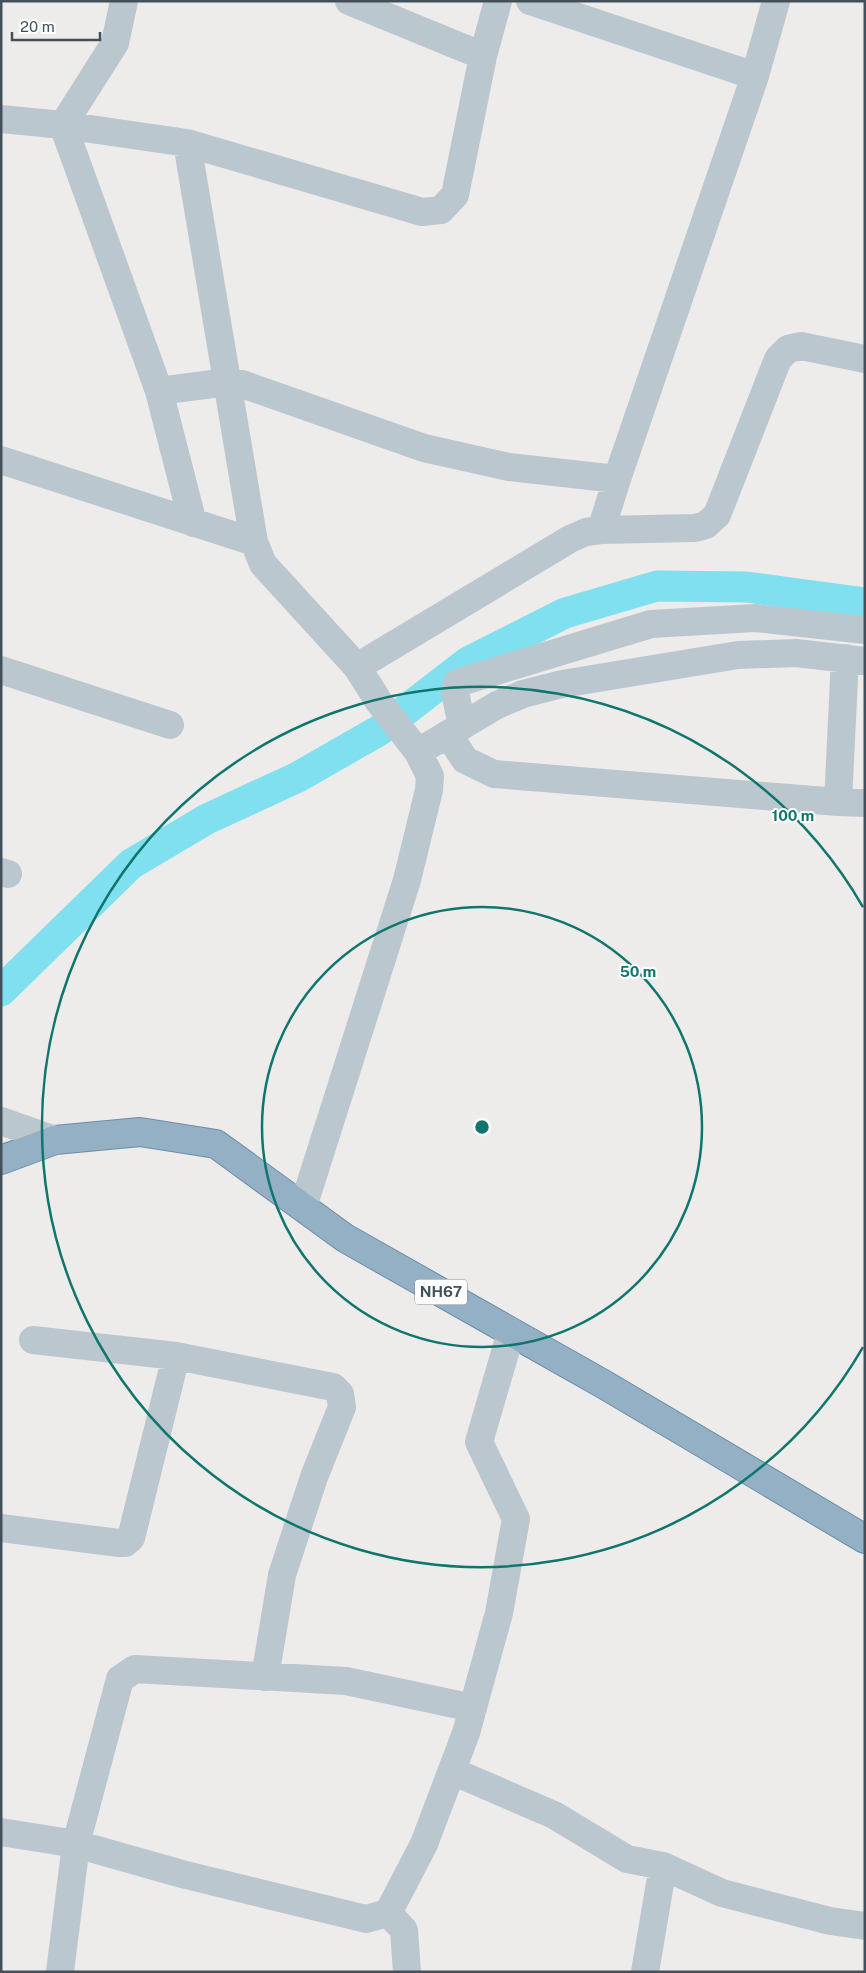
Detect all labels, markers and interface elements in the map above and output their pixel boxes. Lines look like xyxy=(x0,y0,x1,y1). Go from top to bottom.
scale bar xyxy=(12,10,100,42)
text: 20 m xyxy=(20,18,55,35)
text: 100 m xyxy=(772,807,814,824)
text: 50 m xyxy=(620,963,656,980)
centre of rings xyxy=(473,1118,491,1136)
road number: NH67 xyxy=(415,1280,467,1304)

